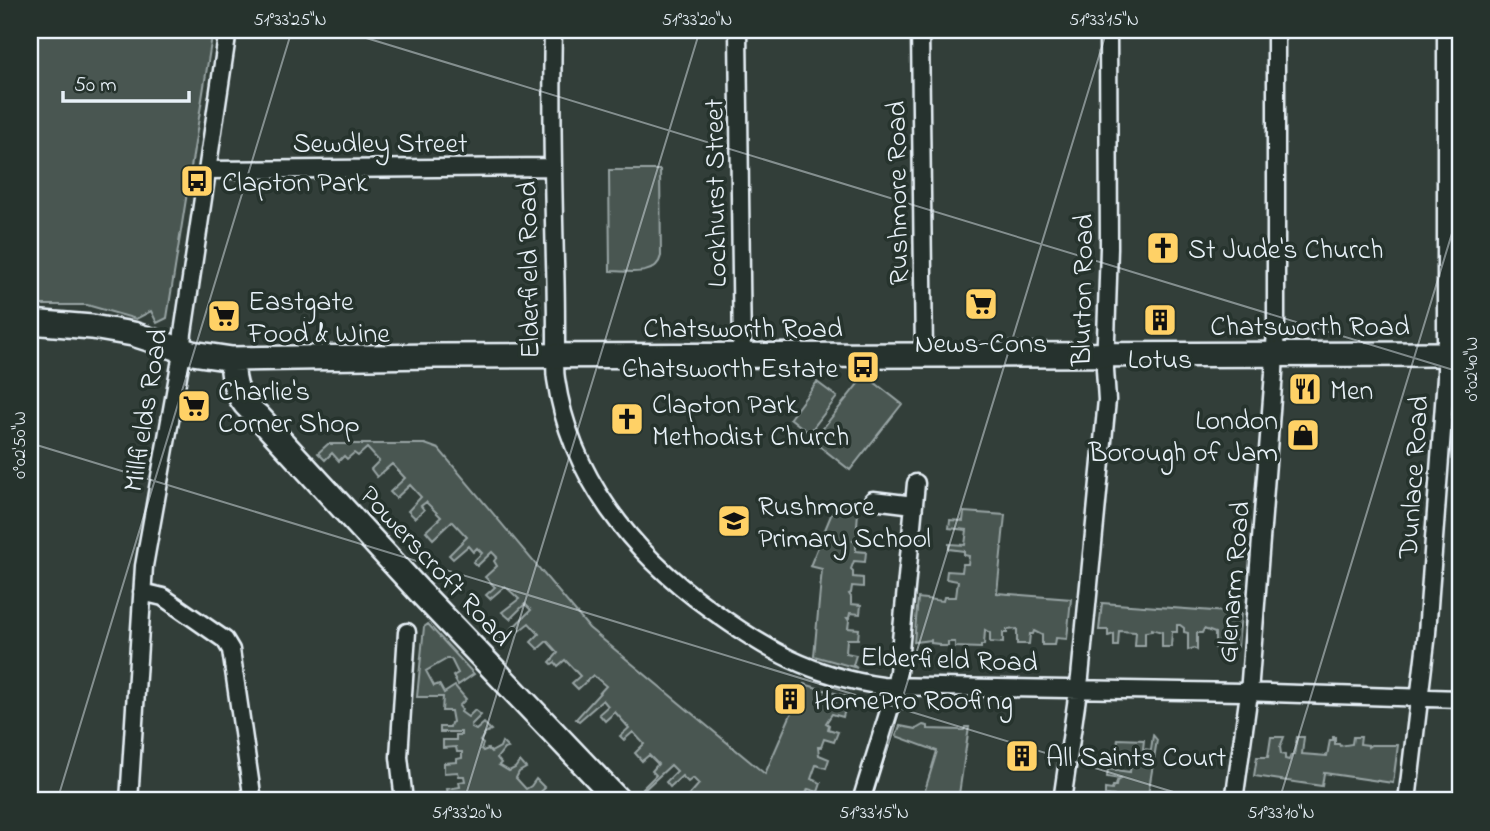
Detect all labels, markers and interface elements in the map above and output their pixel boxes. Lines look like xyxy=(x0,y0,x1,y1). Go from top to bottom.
text: 51°33'25"N xyxy=(253,8,327,34)
text: 51°33'20"N xyxy=(662,8,732,34)
text: 51°33'15"N xyxy=(1069,8,1139,34)
scale bar xyxy=(63,60,189,104)
text: 50 m xyxy=(74,71,117,101)
street label: Lockhurst Street xyxy=(695,98,740,288)
street label: Rushmore Road xyxy=(877,100,922,285)
street label: Sewdley Street xyxy=(293,125,467,166)
bus stop icon: Clapton Park xyxy=(178,162,216,200)
place label: Clapton Park xyxy=(222,164,369,205)
street label: Elderfield Road xyxy=(508,181,553,359)
street label: Blurton Road xyxy=(1063,213,1106,367)
church icon: St Jude's Church xyxy=(1144,229,1182,267)
place label: St Jude's Church xyxy=(1188,231,1383,272)
place label: Eastgate Food & Wine xyxy=(247,283,390,356)
supermarket icon: News-Cons xyxy=(962,285,1000,323)
supermarket icon: Eastgate Food & Wine xyxy=(205,297,243,335)
building icon: Lotus xyxy=(1141,301,1179,339)
street label: Chatsworth Road xyxy=(1210,308,1410,349)
street label: Chatsworth Road xyxy=(643,310,843,351)
place label: News-Cons xyxy=(915,325,1047,366)
street label: Millfields Road xyxy=(114,326,181,495)
text: 0°02'40"W xyxy=(1460,337,1486,401)
place label: Lotus xyxy=(1128,341,1192,382)
bus stop icon: Chatsworth Estate xyxy=(844,348,882,386)
place label: Chatsworth Estate xyxy=(622,350,838,391)
restaurant icon: Men xyxy=(1286,370,1324,408)
place label: Men xyxy=(1330,372,1373,413)
place label: Charlie's Corner Shop xyxy=(218,373,360,446)
place label: Clapton Park Methodist Church xyxy=(652,386,849,459)
supermarket icon: Charlie's Corner Shop xyxy=(175,387,213,425)
street label: Dunlace Road xyxy=(1389,394,1442,561)
church icon: Clapton Park Methodist Church xyxy=(608,400,646,438)
place label: London Borough of Jam xyxy=(1088,402,1278,475)
text: 0°02'50"W xyxy=(8,411,34,479)
shop icon: London Borough of Jam xyxy=(1284,416,1322,454)
street label: Powerscroft Road xyxy=(349,477,520,658)
place label: Rushmore Primary School xyxy=(758,488,931,561)
street label: Glenarm Road xyxy=(1208,500,1263,665)
school or university icon: Rushmore Primary School xyxy=(715,502,753,540)
street label: Elderfield Road xyxy=(859,638,1039,685)
building icon: HomePro Roofing xyxy=(771,680,809,718)
place label: HomePro Roofing xyxy=(814,682,1013,723)
building icon: All Saints Court xyxy=(1003,737,1041,775)
place label: All Saints Court xyxy=(1046,739,1226,780)
text: 51°33'20"N xyxy=(432,801,502,827)
text: 51°33'15"N xyxy=(839,801,909,827)
text: 51°33'10"N xyxy=(1247,801,1315,827)

